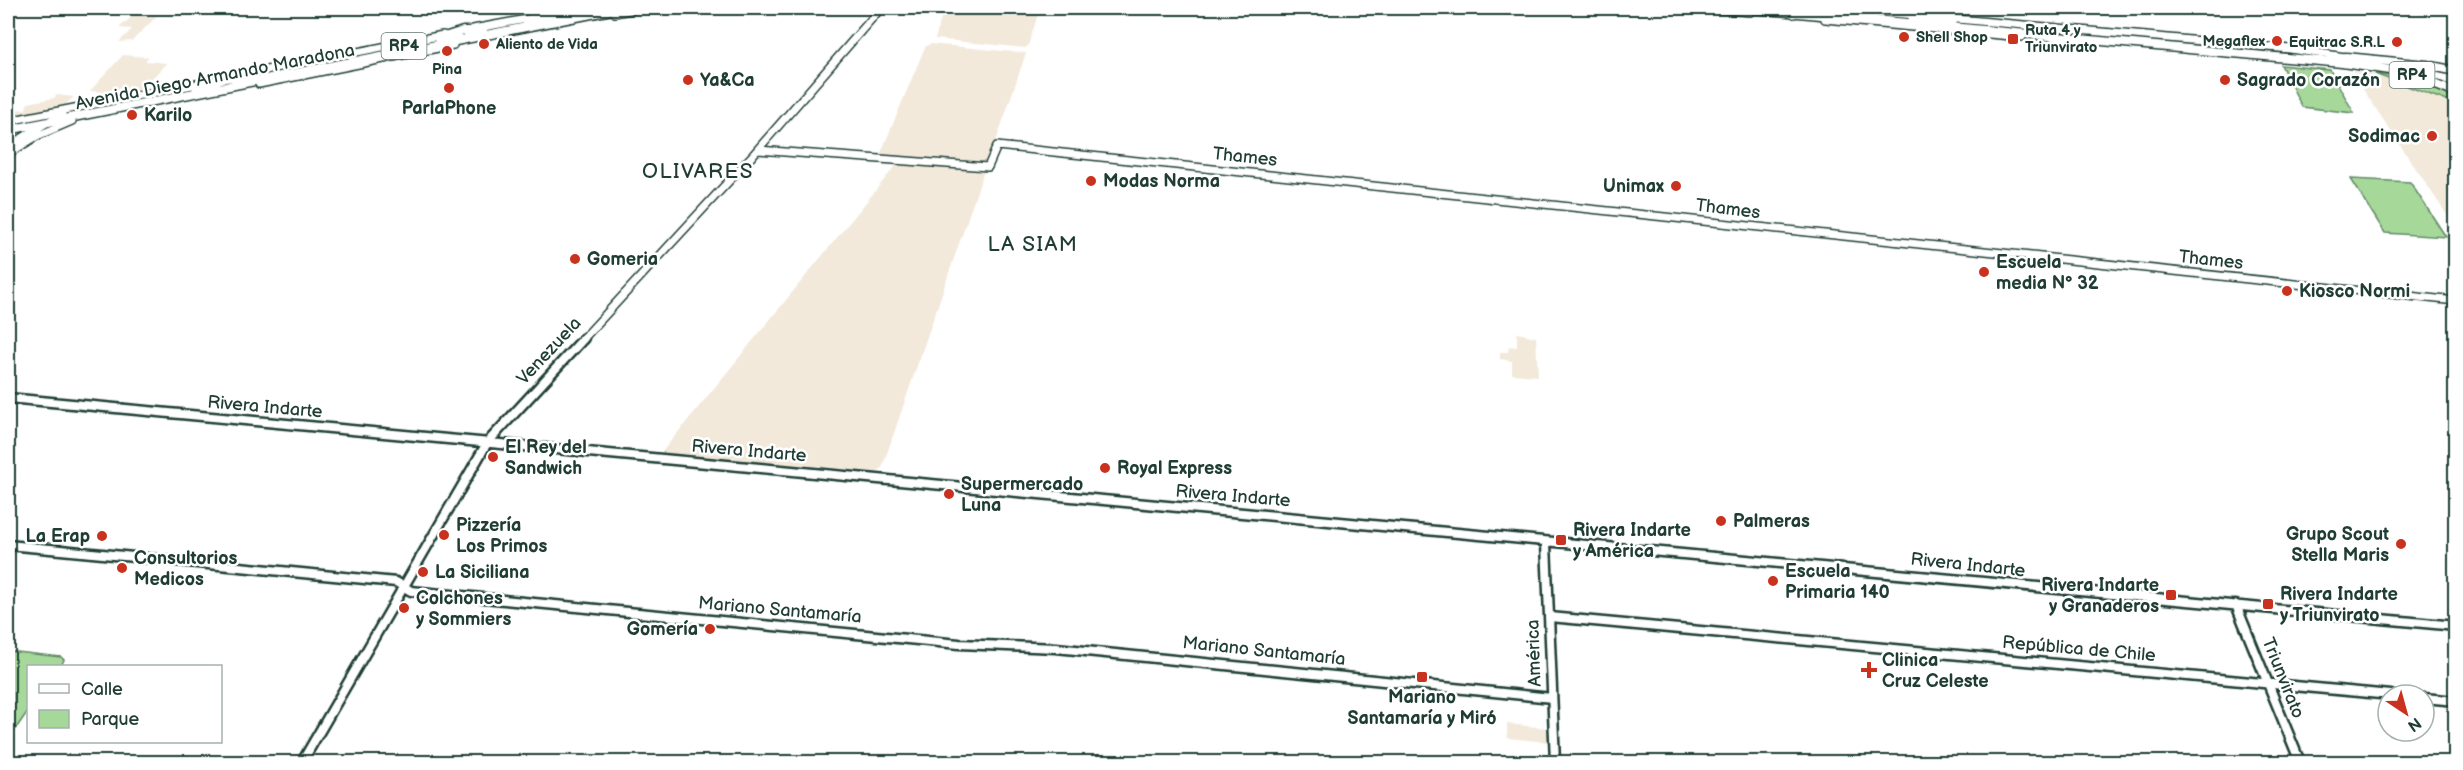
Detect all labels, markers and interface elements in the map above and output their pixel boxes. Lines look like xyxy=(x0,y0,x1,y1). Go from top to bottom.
place label: Ruta 4 y Triunvirato xyxy=(2025,21,2098,57)
place label: Shell Shop xyxy=(1916,28,1988,47)
marker: Shell Shop xyxy=(1897,30,1911,44)
marker: Ruta 4 y Triunvirato xyxy=(2006,32,2020,46)
place label: Megaflex xyxy=(2202,32,2265,51)
road number: RP4 xyxy=(382,33,426,59)
place label: Equitrac S.R.L xyxy=(2289,33,2385,52)
marker: Megaflex xyxy=(2270,34,2284,48)
place label: Aliento de Vida xyxy=(495,35,598,54)
marker: Equitrac S.R.L xyxy=(2390,35,2404,49)
marker: Aliento de Vida xyxy=(477,37,491,51)
street label: Avenida Diego Armando Maradona xyxy=(74,40,356,114)
marker: Pina xyxy=(440,44,454,58)
place label: Pina xyxy=(432,60,462,79)
road number: RP4 xyxy=(2390,62,2434,88)
place label: Ya&Ca xyxy=(700,70,755,91)
place label: Sagrado Corazón xyxy=(2237,70,2380,91)
marker: Ya&Ca xyxy=(681,73,695,87)
marker: Sagrado Corazón xyxy=(2218,73,2232,87)
marker: ParlaPhone xyxy=(442,81,456,95)
place label: ParlaPhone xyxy=(402,98,496,119)
place label: Karilo xyxy=(144,105,192,126)
marker: Karilo xyxy=(125,108,139,122)
place label: Sodimac xyxy=(2348,126,2420,147)
marker: Sodimac xyxy=(2425,129,2439,143)
street label: Thames xyxy=(1212,143,1278,171)
district label: OLIVARES xyxy=(642,159,754,184)
place label: Modas Norma xyxy=(1103,171,1220,192)
marker: Modas Norma xyxy=(1084,174,1098,188)
place label: Unimax xyxy=(1603,176,1664,197)
marker: Unimax xyxy=(1669,179,1683,193)
street label: Thames xyxy=(1694,195,1762,223)
district label: LA SIAM xyxy=(988,232,1078,257)
street label: Thames xyxy=(2178,246,2244,274)
place label: Gomeria xyxy=(587,249,658,270)
marker: Gomeria xyxy=(568,252,582,266)
place label: Escuela media Nº 32 xyxy=(1996,252,2099,294)
marker: Escuela media Nº 32 xyxy=(1977,265,1991,279)
place label: Kiosco Normi xyxy=(2299,281,2410,302)
marker: Kiosco Normi xyxy=(2280,284,2294,298)
street label: Venezuela xyxy=(512,313,586,389)
street label: Rivera Indarte xyxy=(207,392,324,423)
street label: Rivera Indarte xyxy=(691,436,808,467)
place label: El Rey del Sandwich xyxy=(505,437,587,479)
marker: El Rey del Sandwich xyxy=(486,450,500,464)
place label: Royal Express xyxy=(1117,458,1232,479)
marker: Royal Express xyxy=(1098,461,1112,475)
place label: Supermercado Luna xyxy=(961,474,1083,516)
street label: Rivera Indarte xyxy=(1175,481,1292,512)
marker: Supermercado Luna xyxy=(942,487,956,501)
place label: Palmeras xyxy=(1733,511,1810,532)
marker: Palmeras xyxy=(1714,514,1728,528)
place label: Pizzería Los Primos xyxy=(456,515,548,557)
place label: Rivera Indarte y América xyxy=(1573,520,1691,562)
place label: Grupo Scout Stella Maris xyxy=(2286,524,2389,566)
place label: La Erap xyxy=(26,526,90,547)
marker: Pizzería Los Primos xyxy=(437,528,451,542)
marker: La Erap xyxy=(95,529,109,543)
marker: Rivera Indarte y América xyxy=(1554,533,1568,547)
marker: Grupo Scout Stella Maris xyxy=(2394,537,2408,551)
place label: Consultorios Medicos xyxy=(134,548,237,590)
street label: Rivera Indarte xyxy=(1910,549,2027,582)
marker: Consultorios Medicos xyxy=(115,561,129,575)
place label: Escuela Primaria 140 xyxy=(1785,561,1890,603)
place label: La Siciliana xyxy=(435,562,530,583)
marker: La Siciliana xyxy=(416,565,430,579)
marker: Escuela Primaria 140 xyxy=(1766,574,1780,588)
place label: Rivera Indarte y Granaderos xyxy=(2041,575,2159,617)
place label: Rivera Indarte y Triunvirato xyxy=(2280,584,2398,626)
place label: Colchones y Sommiers xyxy=(416,588,511,630)
marker: Rivera Indarte y Granaderos xyxy=(2164,588,2178,602)
street label: Mariano Santamaría xyxy=(697,592,863,628)
marker: Rivera Indarte y Triunvirato xyxy=(2261,597,2275,611)
marker: Colchones y Sommiers xyxy=(397,601,411,615)
place label: Gomería xyxy=(627,619,698,640)
street label: América xyxy=(1522,619,1546,687)
marker: Gomería xyxy=(703,622,717,636)
street label: Mariano Santamaría xyxy=(1181,632,1347,670)
street label: República de Chile xyxy=(2001,632,2157,666)
street label: Triunvirato xyxy=(2257,635,2309,721)
place label: Clinica Cruz Celeste xyxy=(1882,650,1989,692)
marker: Clinica Cruz Celeste xyxy=(1860,661,1878,679)
legend xyxy=(27,665,222,743)
marker: Mariano Santamaría y Miró xyxy=(1415,670,1429,684)
text: Calle xyxy=(81,679,123,700)
north arrow xyxy=(2376,683,2436,743)
place label: Mariano Santamaría y Miró xyxy=(1347,687,1497,729)
text: Parque xyxy=(81,709,139,730)
text: N xyxy=(2403,713,2424,735)

